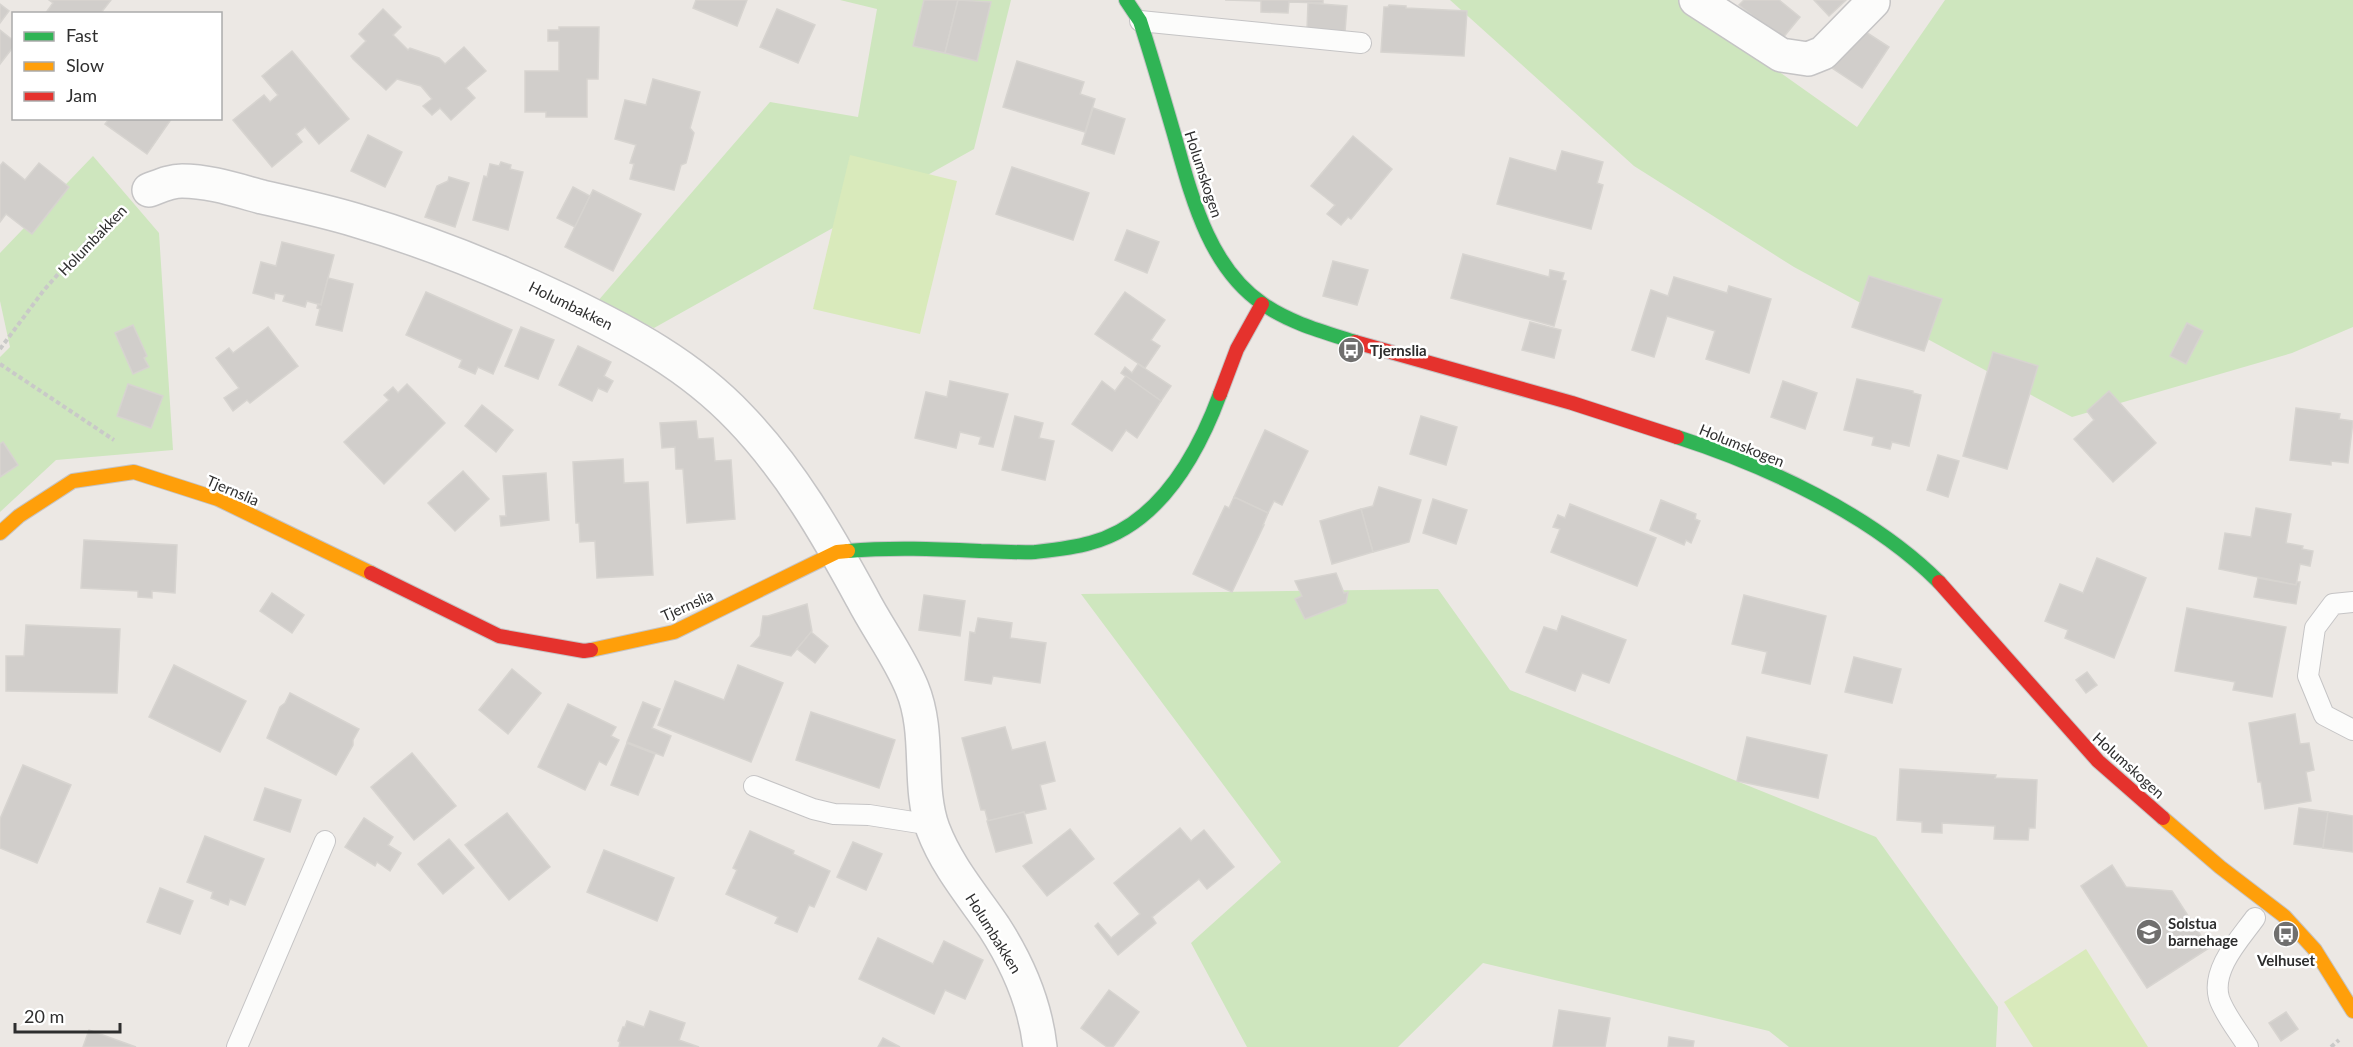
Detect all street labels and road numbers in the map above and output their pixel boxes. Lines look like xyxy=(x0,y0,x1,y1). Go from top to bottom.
street label: Holumskogen xyxy=(1182,128,1226,220)
street label: Holumbakken xyxy=(54,201,130,279)
street label: Holumbakken xyxy=(526,277,616,333)
street label: Holumskogen xyxy=(1697,420,1787,470)
street label: Tjernslia xyxy=(204,471,262,509)
street label: Tjernslia xyxy=(658,586,716,624)
street label: Holumskogen xyxy=(2090,728,2168,802)
street label: Holumbakken xyxy=(962,890,1026,976)

